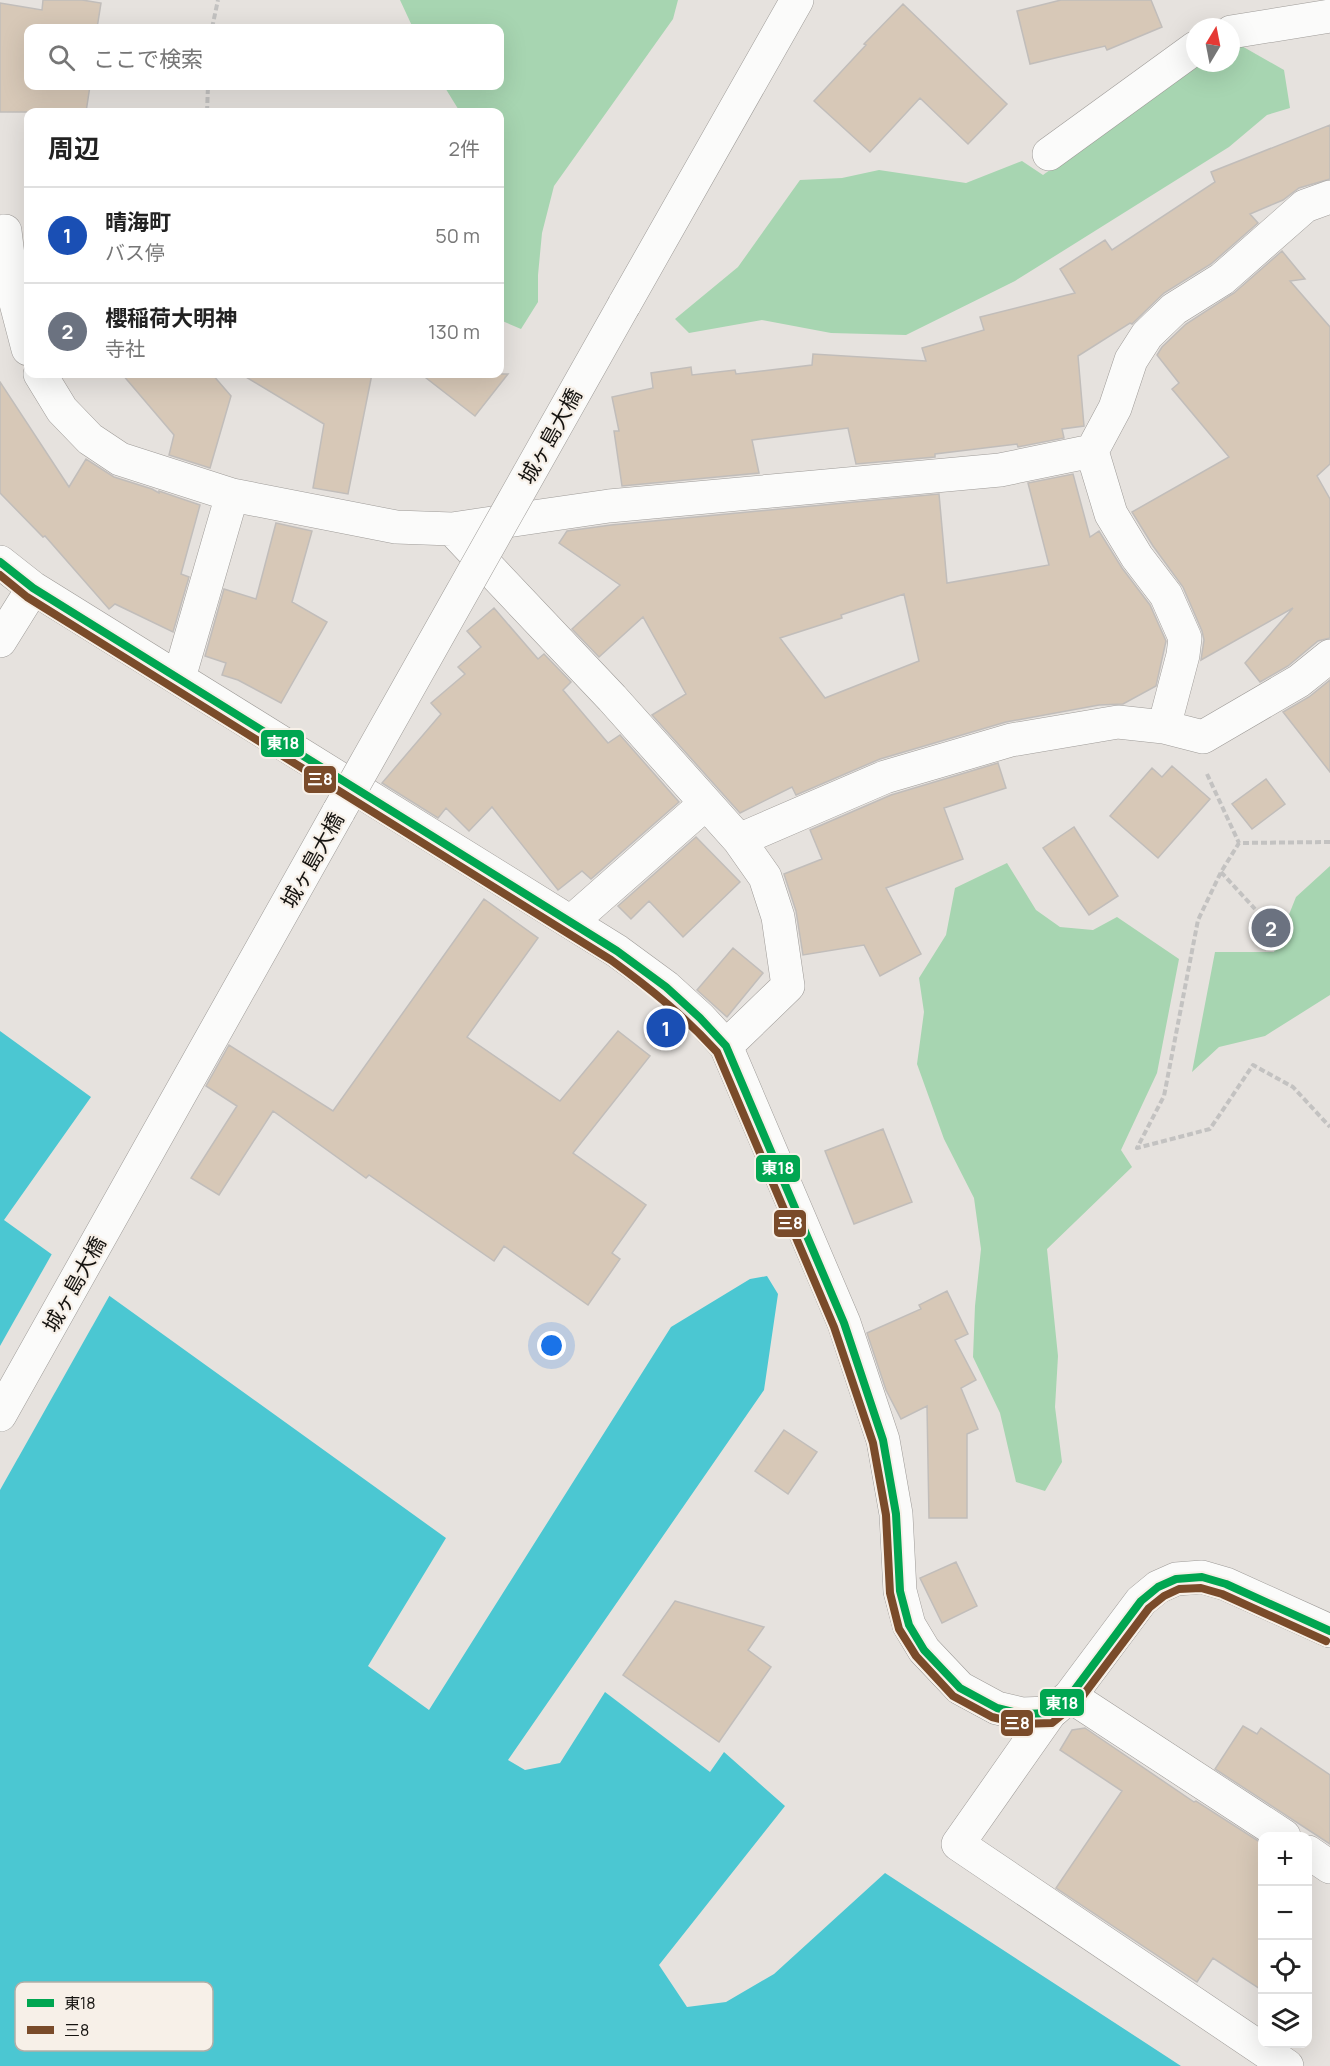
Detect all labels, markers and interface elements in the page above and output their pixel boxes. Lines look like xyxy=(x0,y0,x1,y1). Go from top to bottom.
north arrow xyxy=(1186,18,1240,72)
search box xyxy=(24,24,504,90)
icon: search xyxy=(45,41,78,74)
text: ここで検索 xyxy=(93,44,203,74)
text: 周辺 xyxy=(48,130,100,166)
text: 2件 xyxy=(449,135,480,162)
text: 晴海町 xyxy=(105,207,171,237)
text: 1 xyxy=(63,222,72,249)
text: 50 m xyxy=(435,222,480,249)
text: バス停 xyxy=(105,239,165,266)
text: 櫻稲荷大明神 xyxy=(105,303,237,333)
text: 2 xyxy=(62,318,73,345)
text: 130 m xyxy=(428,318,480,345)
text: 寺社 xyxy=(105,335,145,362)
street label: 城ヶ島大橋 xyxy=(512,383,588,489)
line badge: 東18 xyxy=(260,729,305,758)
text: 東18 xyxy=(267,732,299,754)
line badge: 三8 xyxy=(303,765,337,794)
text: 三8 xyxy=(307,768,333,790)
street label: 城ヶ島大橋 xyxy=(274,807,350,913)
pin: 2 xyxy=(1252,906,1290,950)
pin: 1 xyxy=(646,1006,686,1050)
line badge: 東18 xyxy=(755,1154,801,1183)
text: 東18 xyxy=(762,1157,794,1179)
line badge: 三8 xyxy=(773,1209,807,1238)
text: 三8 xyxy=(777,1212,803,1234)
street label: 城ヶ島大橋 xyxy=(36,1231,112,1337)
your location xyxy=(537,1331,566,1360)
line badge: 東18 xyxy=(1039,1688,1085,1717)
text: 東18 xyxy=(1046,1692,1078,1714)
line badge: 三8 xyxy=(1000,1709,1034,1737)
text: 三8 xyxy=(1004,1712,1030,1734)
map controls xyxy=(1258,1832,1312,2048)
button: + xyxy=(1258,1832,1312,1886)
button: − xyxy=(1258,1886,1312,1940)
button: locate xyxy=(1258,1940,1312,1994)
legend xyxy=(15,1982,213,2051)
text: 東18 xyxy=(64,1992,96,2014)
button: layers xyxy=(1258,1994,1312,2048)
text: 三8 xyxy=(64,2019,89,2041)

